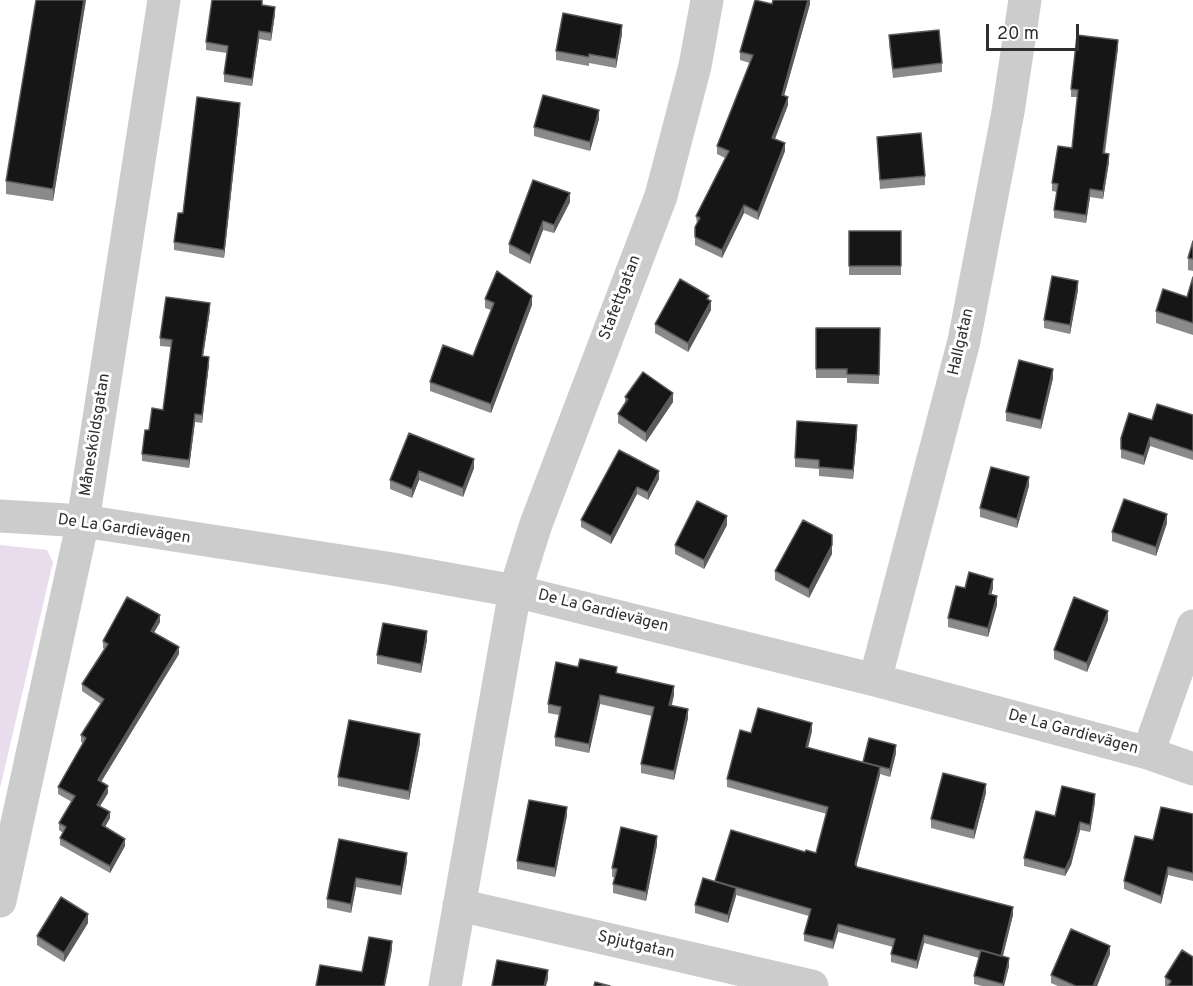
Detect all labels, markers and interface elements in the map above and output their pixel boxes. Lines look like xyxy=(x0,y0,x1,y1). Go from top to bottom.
scale bar xyxy=(989,12,1082,50)
text: 20 m xyxy=(997,23,1039,46)
street label: Stafettgatan xyxy=(596,253,646,343)
street label: Hallgatan xyxy=(945,307,979,377)
street label: Månesköldsgatan xyxy=(77,372,115,498)
street label: De La Gardievägen xyxy=(56,511,192,549)
street label: De La Gardievägen xyxy=(536,586,670,638)
street label: De La Gardievägen xyxy=(1006,706,1140,760)
street label: Spjutgatan xyxy=(596,928,676,964)

